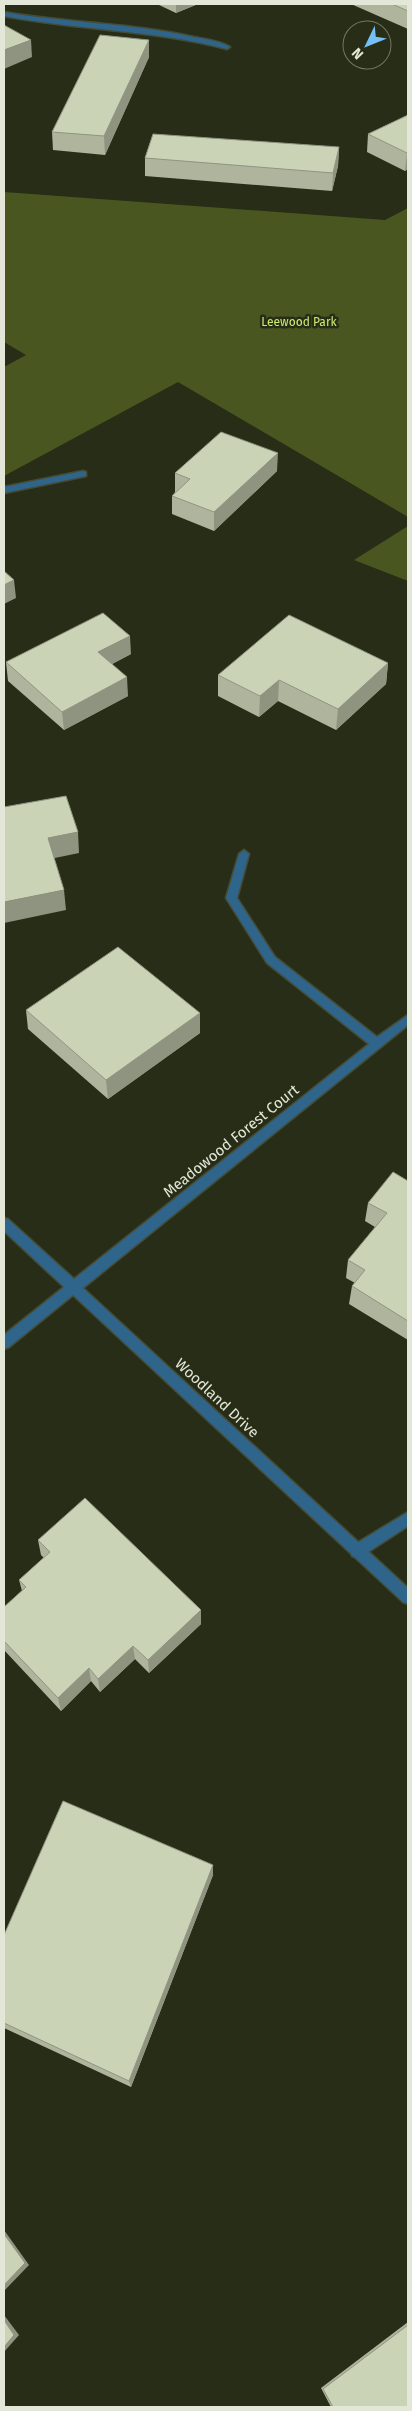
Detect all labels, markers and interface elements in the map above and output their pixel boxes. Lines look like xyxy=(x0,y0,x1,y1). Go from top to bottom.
north arrow xyxy=(342,20,392,70)
text: N xyxy=(348,44,367,63)
park label: Leewood Park xyxy=(261,315,338,329)
street label: Meadowood Forest Court xyxy=(160,1080,303,1201)
street label: Woodland Drive xyxy=(171,1355,263,1441)

